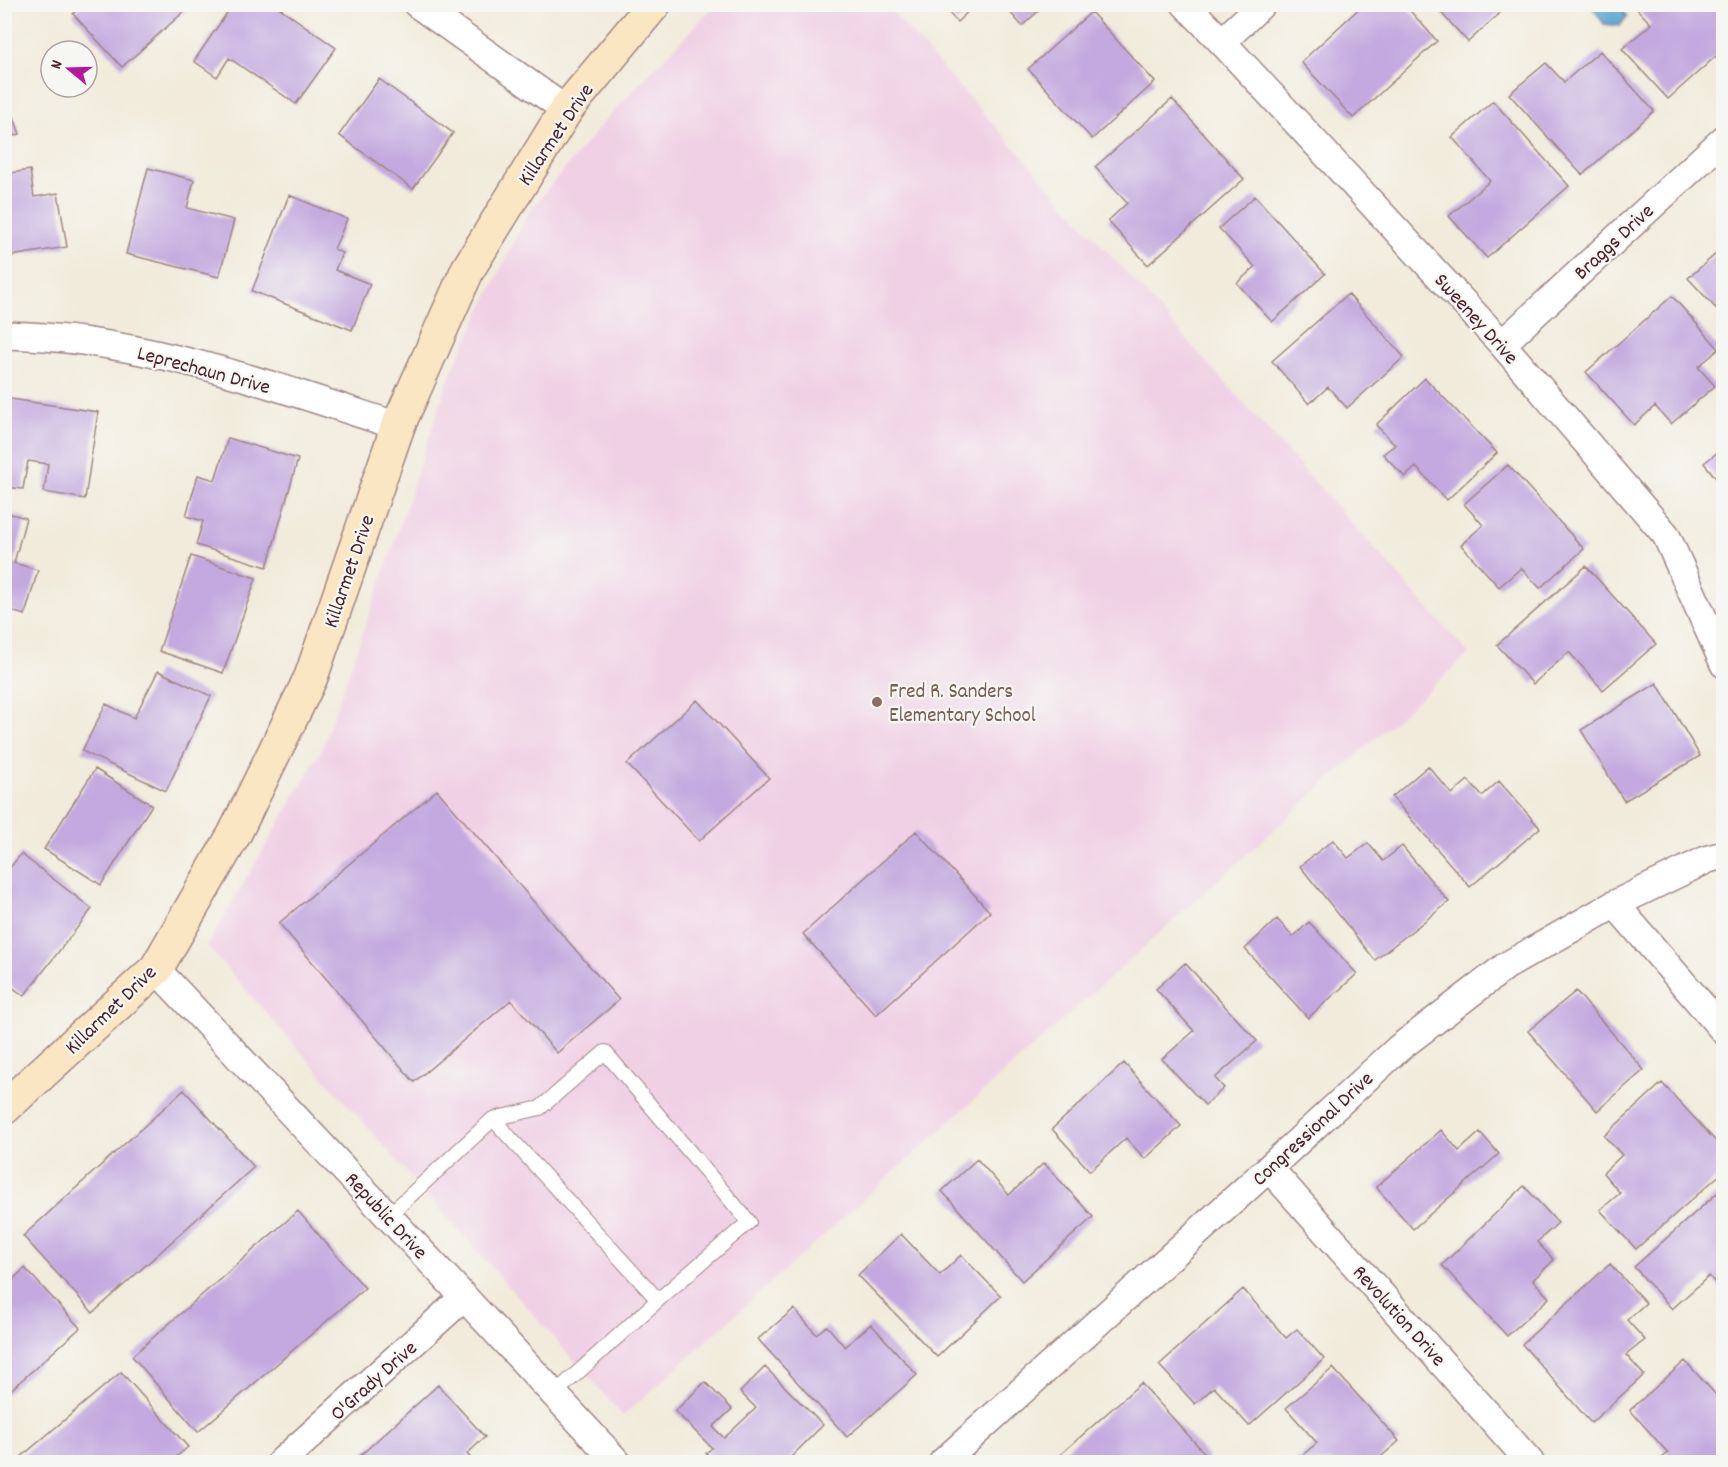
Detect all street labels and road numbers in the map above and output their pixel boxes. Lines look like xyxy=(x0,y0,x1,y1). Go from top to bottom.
street label: Killarmet Drive xyxy=(512,78,603,193)
street label: Braggs Drive xyxy=(1568,198,1662,288)
street label: Sweeney Drive xyxy=(1425,268,1524,372)
street label: Leprechaun Drive xyxy=(133,340,273,404)
street label: Killarmet Drive xyxy=(317,511,384,633)
street label: Killarmet Drive xyxy=(59,959,165,1063)
street label: Congressional Drive xyxy=(1247,1066,1381,1194)
street label: Republic Drive xyxy=(336,1167,433,1267)
street label: Revolution Drive xyxy=(1344,1260,1452,1374)
street label: O'Grady Drive xyxy=(325,1335,425,1430)

